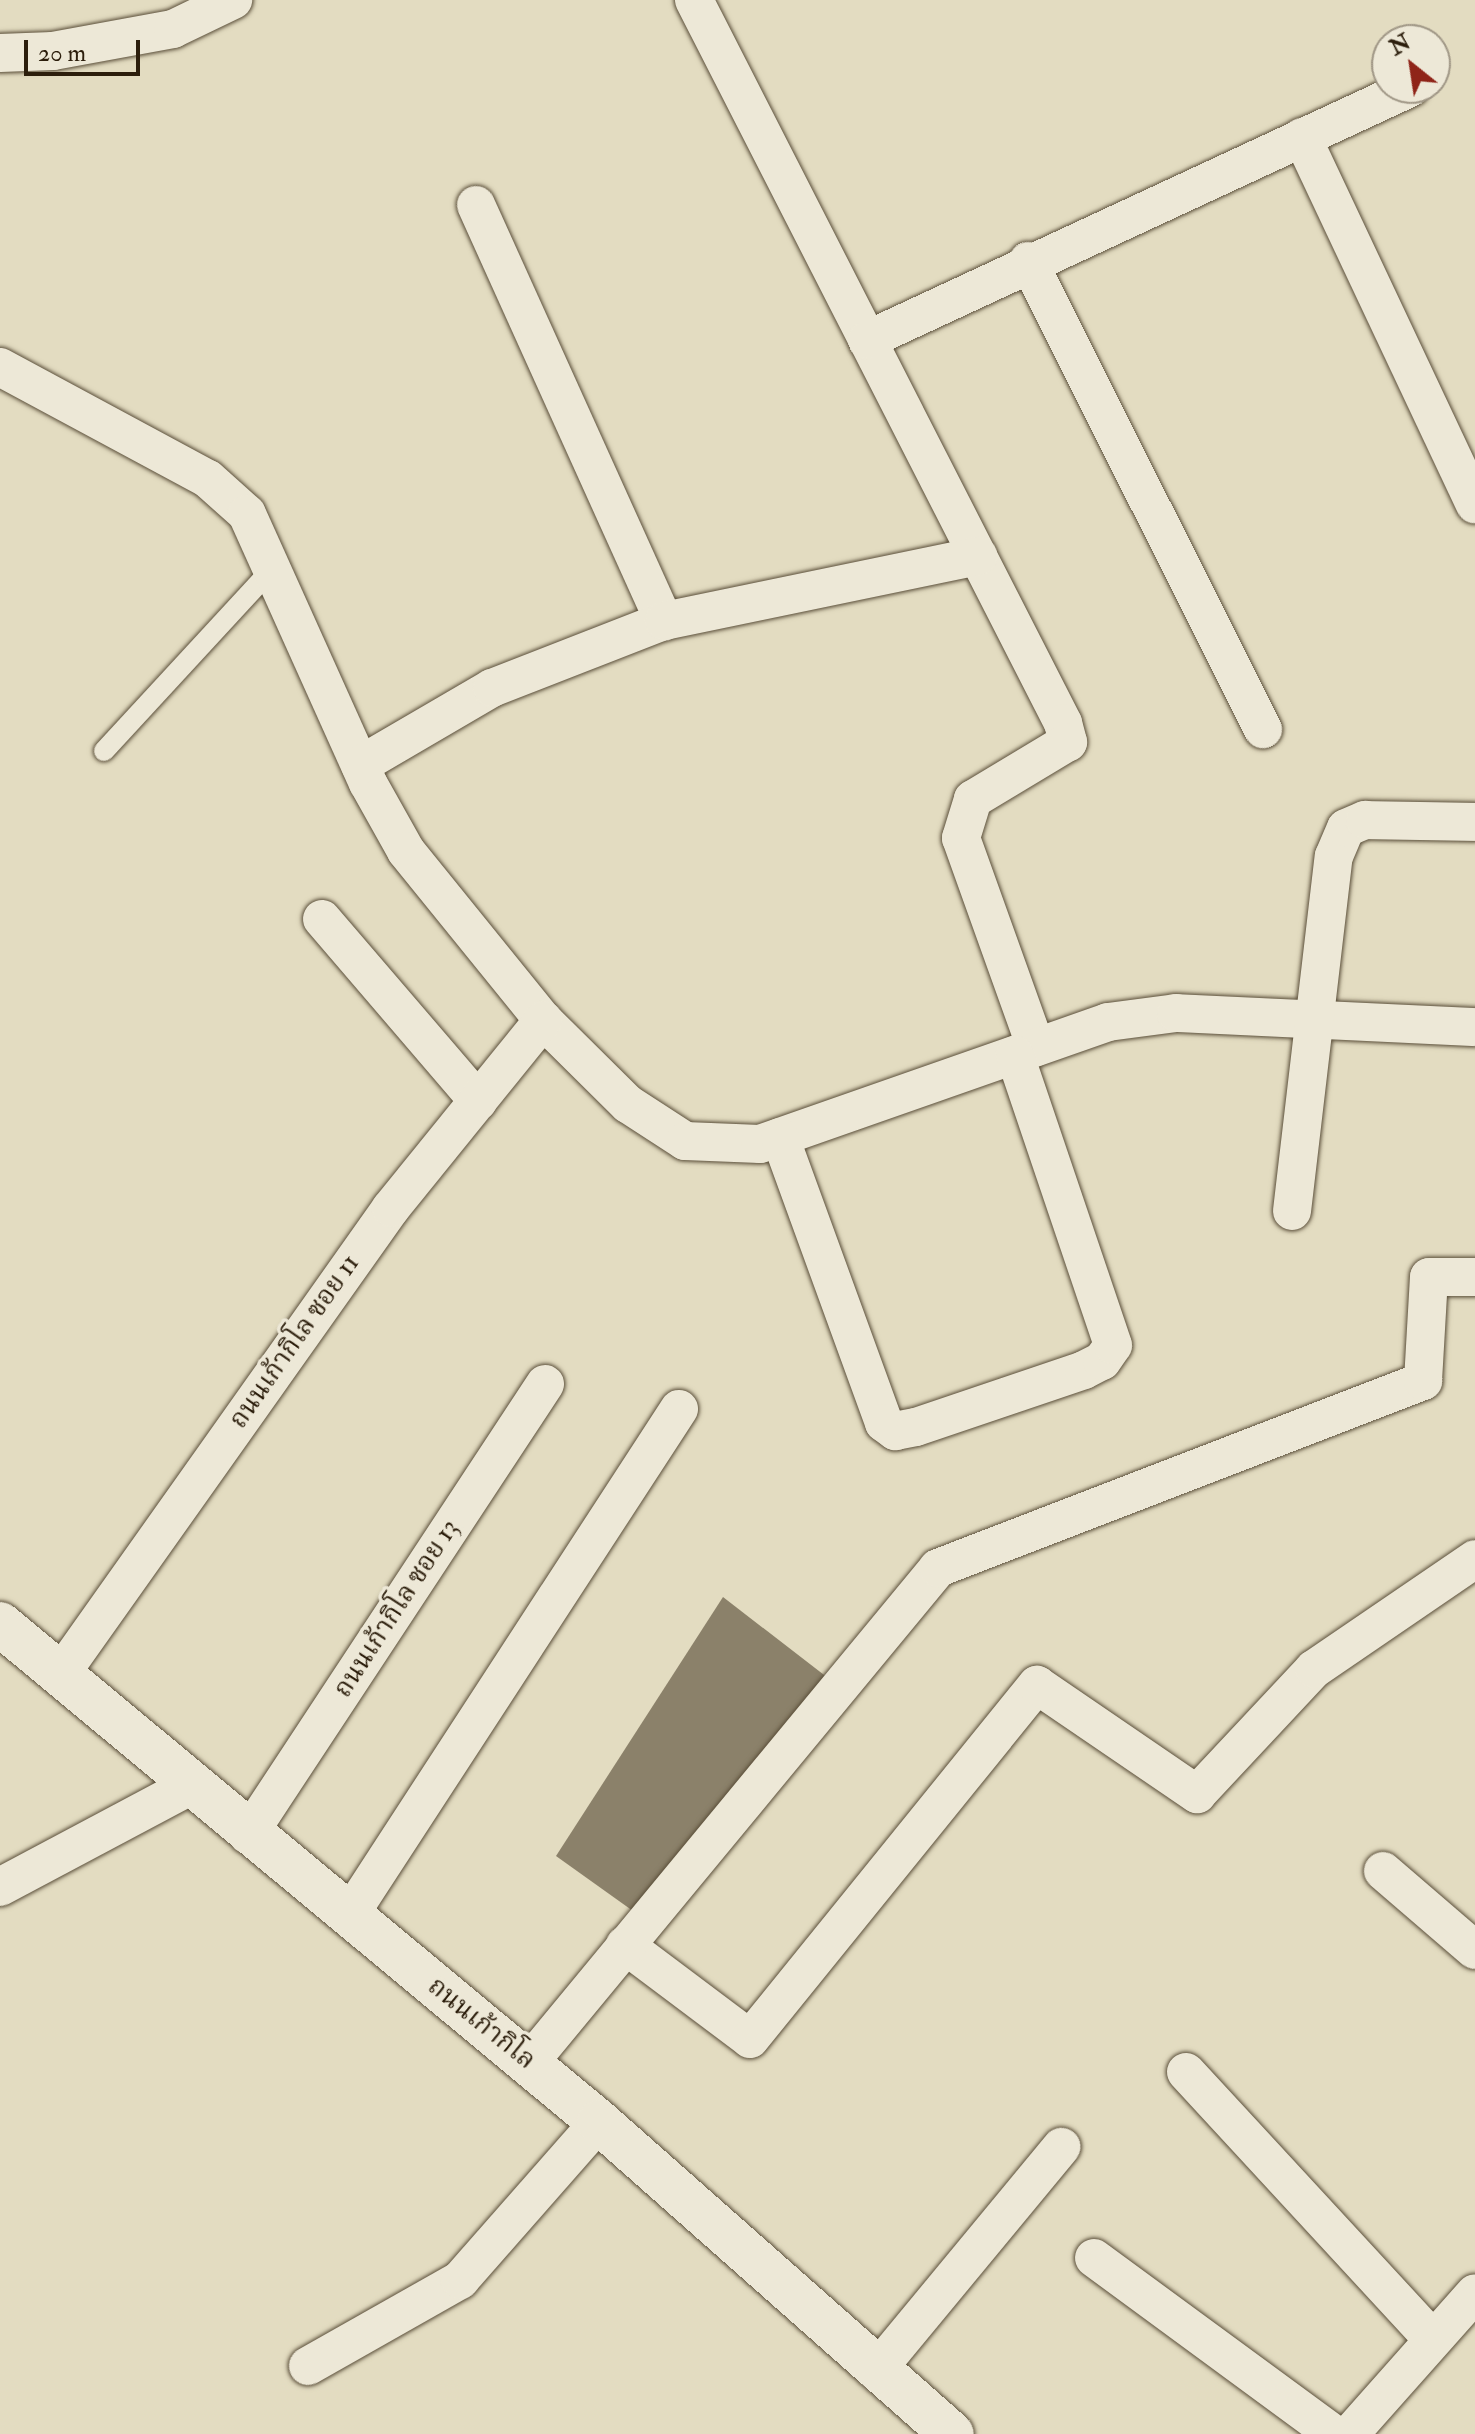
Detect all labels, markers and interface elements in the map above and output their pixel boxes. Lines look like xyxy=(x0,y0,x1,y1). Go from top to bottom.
scale bar xyxy=(28,24,144,74)
north arrow xyxy=(1371,24,1451,104)
text: N xyxy=(1384,28,1416,62)
text: 20 m xyxy=(38,38,86,69)
street label: ถนนเก้ากิโล ซอย 11 xyxy=(223,1249,367,1435)
street label: ถนนเก้ากิโล ซอย 13 xyxy=(328,1514,466,1704)
street label: ถนนเก้ากิโล xyxy=(421,1971,541,2077)

